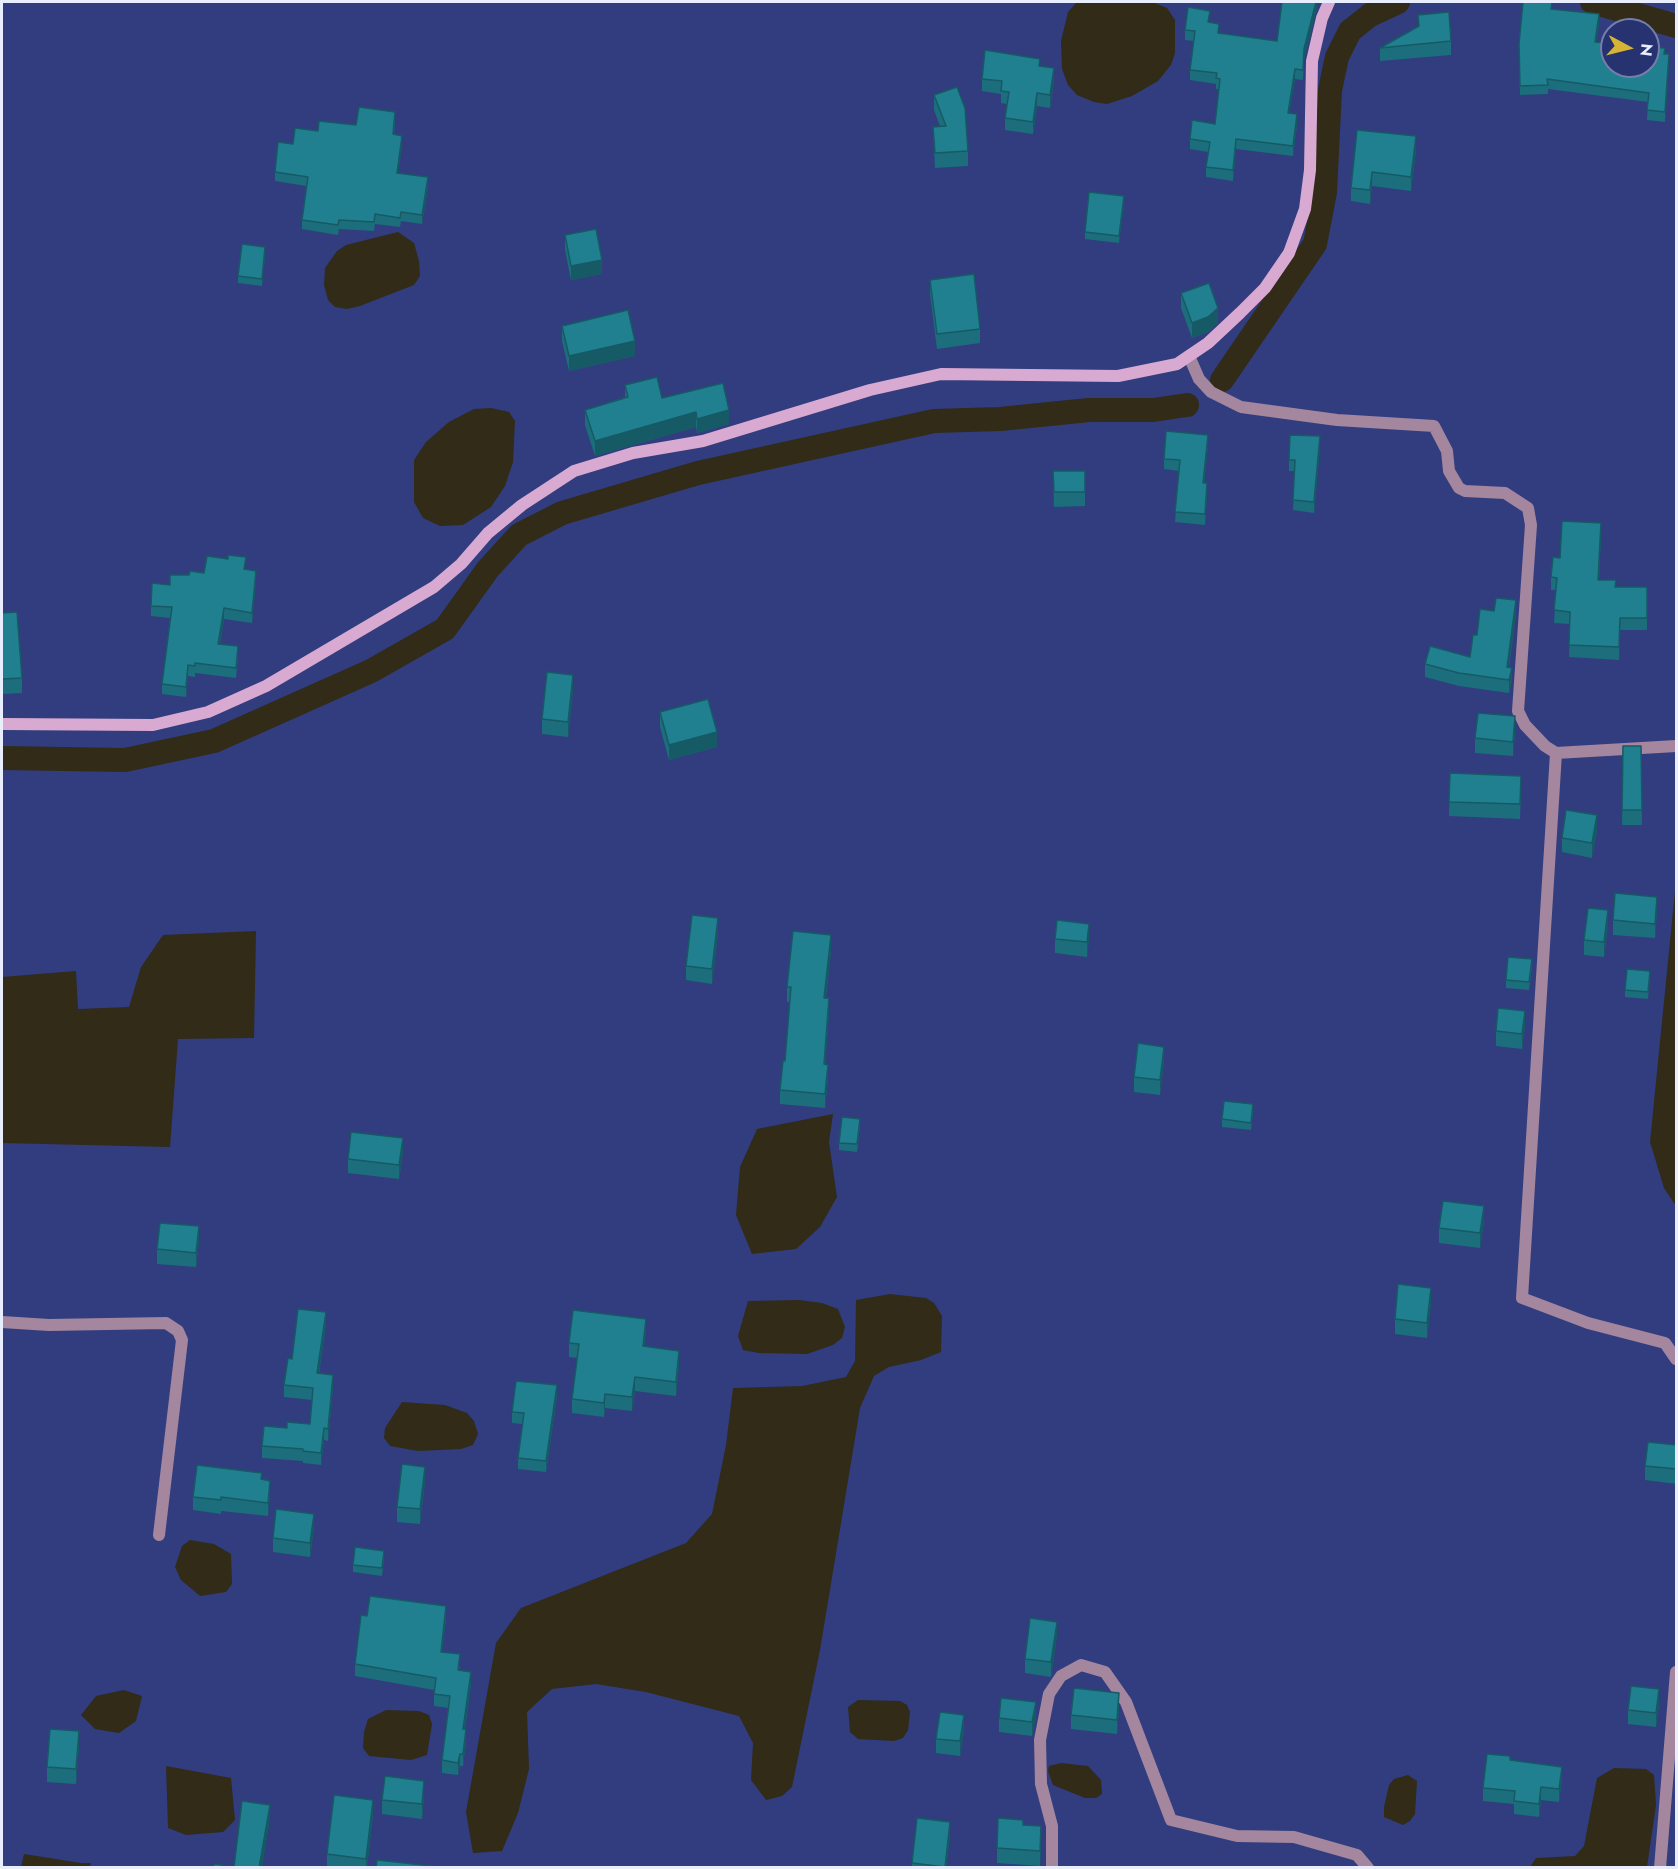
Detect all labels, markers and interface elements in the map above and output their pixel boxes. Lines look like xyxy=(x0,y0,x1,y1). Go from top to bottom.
north arrow xyxy=(1600,18,1660,78)
text: N xyxy=(1634,42,1659,58)

